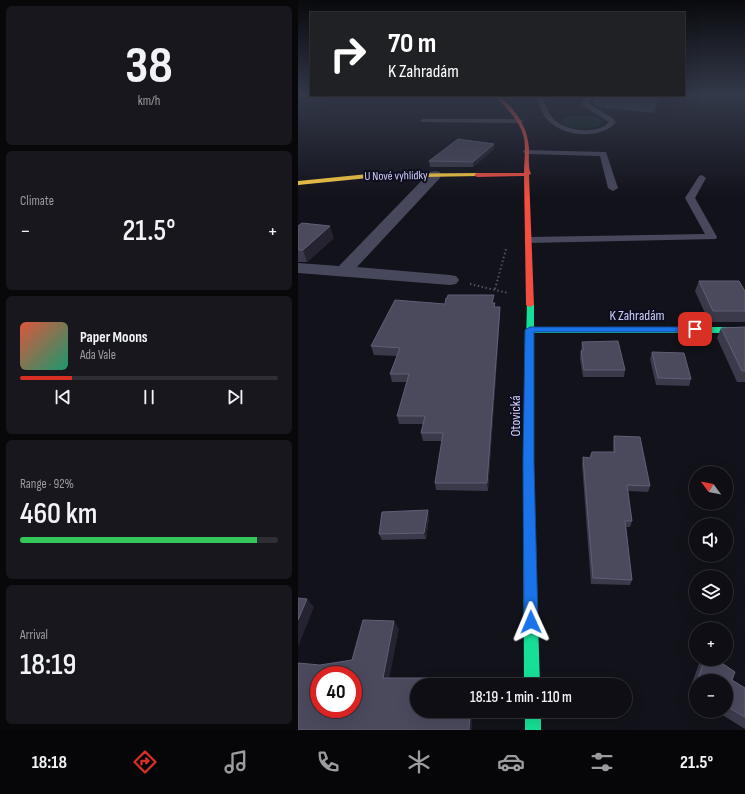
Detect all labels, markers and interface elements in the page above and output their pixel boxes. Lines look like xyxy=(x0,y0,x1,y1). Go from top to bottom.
text: 70 m xyxy=(388,27,436,60)
icon: right xyxy=(322,28,374,80)
text: 38 xyxy=(125,35,173,98)
text: K Zahradám xyxy=(388,61,459,82)
text: km/h xyxy=(138,93,160,109)
street label: U Nové vyhlídky xyxy=(364,168,428,184)
text: Climate xyxy=(20,193,54,209)
text: 21.5° xyxy=(122,213,176,249)
text: − xyxy=(20,218,31,245)
text: + xyxy=(267,218,278,245)
street label: K Zahradám xyxy=(609,307,665,324)
pin xyxy=(678,312,712,346)
icon: arrive xyxy=(684,318,706,340)
text: Paper Moons xyxy=(80,328,148,347)
text: Ada Vale xyxy=(80,347,116,363)
icon: previous xyxy=(52,386,74,408)
icon: pause xyxy=(138,386,160,408)
icon: next xyxy=(224,386,246,408)
street label: Otovická xyxy=(507,395,524,437)
north arrow xyxy=(689,466,733,510)
map controls xyxy=(689,466,733,718)
text: Range · 92% xyxy=(20,476,74,492)
text: 460 km xyxy=(20,496,97,532)
button: sound xyxy=(689,518,733,562)
button: layers xyxy=(689,570,733,614)
position arrow xyxy=(510,601,552,643)
button: + xyxy=(689,622,733,666)
text: Arrival xyxy=(20,627,48,643)
text: 18:19 xyxy=(20,647,76,683)
speed limit sign: 40 xyxy=(310,666,362,718)
button: − xyxy=(689,674,733,718)
text: 18:19 · 1 min · 110 m xyxy=(470,688,572,707)
icon: directions xyxy=(131,748,159,776)
icon: music xyxy=(222,748,250,776)
icon: phone xyxy=(314,748,342,776)
icon: climate xyxy=(405,748,433,776)
icon: car xyxy=(497,748,525,776)
icon: filters xyxy=(588,748,616,776)
text: 18:18 xyxy=(32,752,67,773)
text: 21.5° xyxy=(680,752,713,773)

